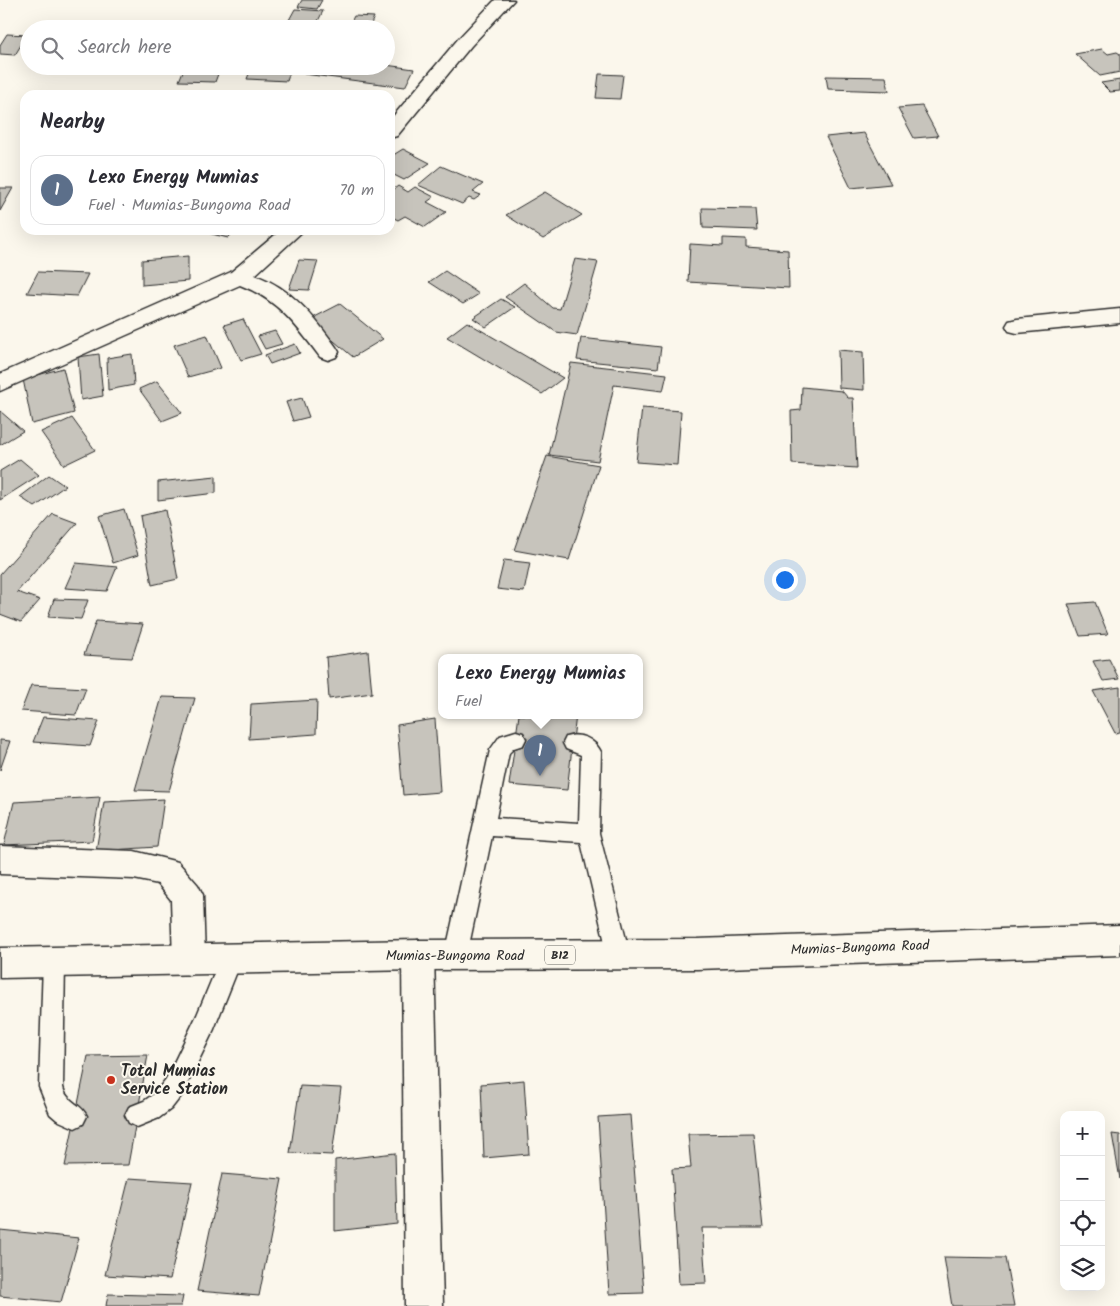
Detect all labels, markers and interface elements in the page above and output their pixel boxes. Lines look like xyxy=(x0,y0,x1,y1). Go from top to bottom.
search box xyxy=(20,20,395,75)
text: Search here xyxy=(78,33,172,63)
icon: search xyxy=(38,34,66,62)
text: Nearby xyxy=(40,106,105,139)
text: Lexo Energy Mumias xyxy=(88,163,259,193)
text: 1 xyxy=(55,178,59,203)
text: 70 m xyxy=(339,178,374,203)
text: Fuel · Mumias-Bungoma Road xyxy=(88,193,290,218)
your location xyxy=(772,567,798,593)
popup xyxy=(438,654,643,719)
text: Lexo Energy Mumias xyxy=(455,659,626,689)
text: Fuel xyxy=(455,689,482,714)
pin: 1 xyxy=(524,735,556,776)
street label: Mumias-Bungoma Road xyxy=(790,935,931,961)
street label: Mumias-Bungoma Road xyxy=(386,945,525,967)
road number: B12 xyxy=(545,946,575,964)
place label: Total Mumias Service Station xyxy=(121,1059,228,1102)
marker: Total Mumias Service Station xyxy=(105,1074,117,1086)
map controls xyxy=(1060,1111,1105,1291)
button: + xyxy=(1060,1111,1105,1156)
button: − xyxy=(1060,1156,1105,1201)
button: locate xyxy=(1060,1201,1105,1246)
button: layers xyxy=(1060,1246,1105,1291)

